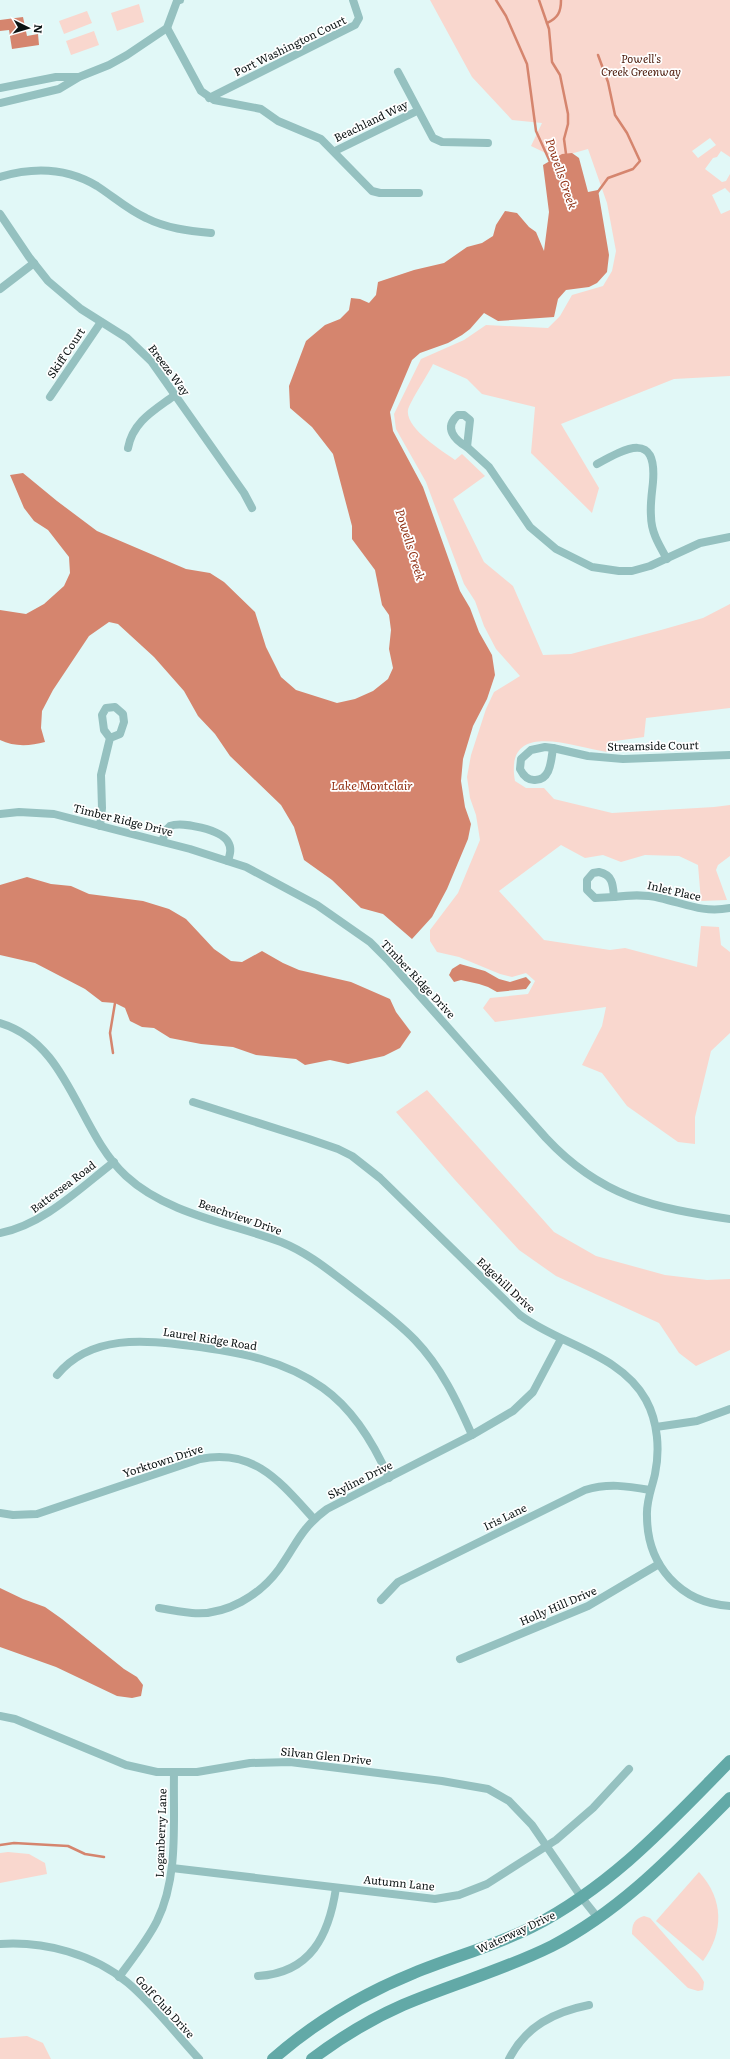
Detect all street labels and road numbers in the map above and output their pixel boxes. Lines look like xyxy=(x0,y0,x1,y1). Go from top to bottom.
street label: Port Washington Court xyxy=(231,11,349,79)
street label: Beachland Way xyxy=(331,95,411,145)
street label: Skiff Court xyxy=(42,324,88,381)
street label: Breeze Way xyxy=(145,340,195,399)
street label: Streamside Court xyxy=(607,736,700,754)
street label: Timber Ridge Drive xyxy=(71,799,175,839)
street label: Inlet Place xyxy=(646,876,703,904)
street label: Timber Ridge Drive xyxy=(378,935,460,1022)
street label: Battersea Road xyxy=(26,1156,99,1216)
street label: Beachview Drive xyxy=(196,1194,285,1238)
street label: Edgehill Drive xyxy=(474,1253,540,1316)
street label: Laurel Ridge Road xyxy=(162,1323,259,1353)
street label: Yorktown Drive xyxy=(121,1439,205,1481)
street label: Skyline Drive xyxy=(324,1456,395,1502)
street label: Iris Lane xyxy=(480,1499,529,1533)
street label: Holly Hill Drive xyxy=(517,1582,599,1629)
street label: Silvan Glen Drive xyxy=(280,1742,372,1768)
street label: Loganberry Lane xyxy=(150,1788,170,1878)
street label: Autumn Lane xyxy=(363,1870,436,1894)
street label: Waterway Drive xyxy=(474,1906,558,1956)
street label: Golf Club Drive xyxy=(132,1971,199,2041)

